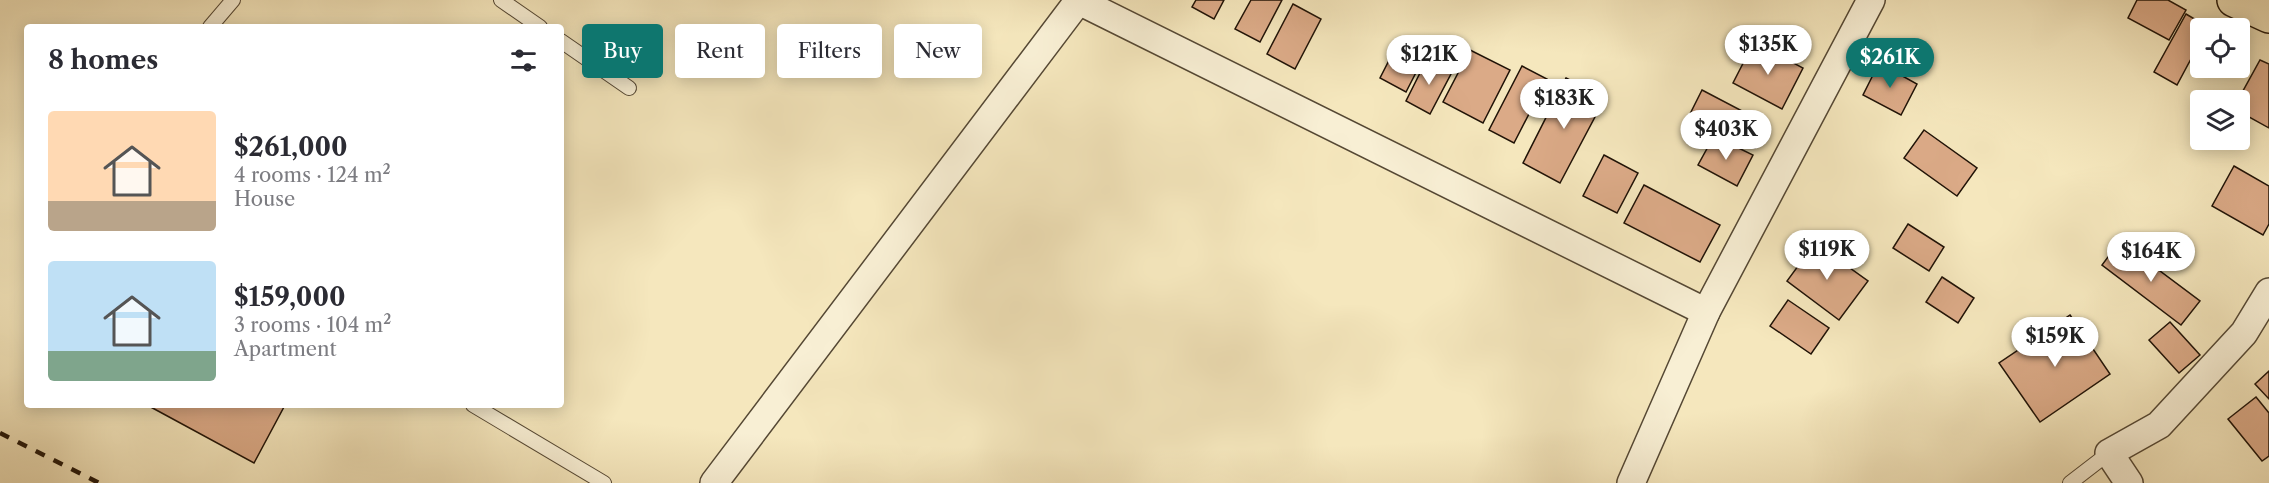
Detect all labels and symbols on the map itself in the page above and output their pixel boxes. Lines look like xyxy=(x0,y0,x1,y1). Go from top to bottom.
pin: $135K xyxy=(1726,25,1810,76)
pin: $121K xyxy=(1387,35,1471,86)
pin: $261K xyxy=(1848,38,1932,89)
pin: $183K xyxy=(1522,79,1606,130)
pin: $403K xyxy=(1684,110,1768,161)
pin: $119K xyxy=(1785,230,1869,281)
pin: $164K xyxy=(2109,232,2193,283)
pin: $159K xyxy=(2013,317,2097,368)

